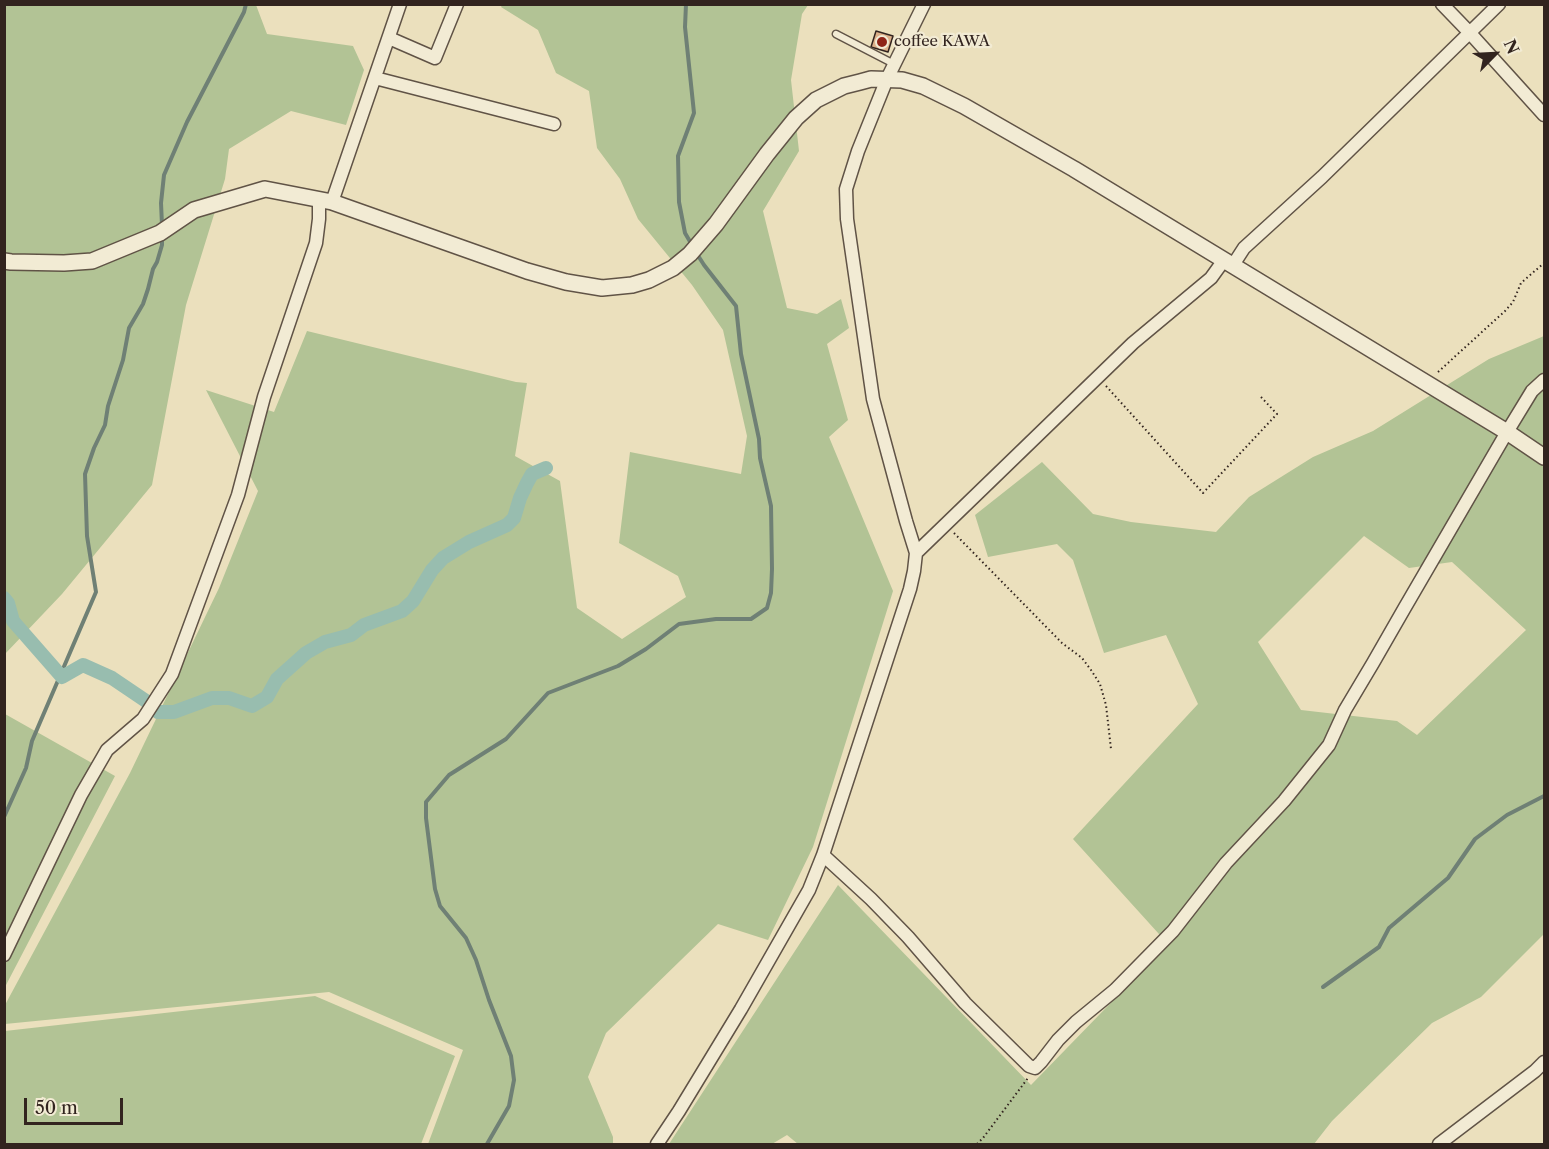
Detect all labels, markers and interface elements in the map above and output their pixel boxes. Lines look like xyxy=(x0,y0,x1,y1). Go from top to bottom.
north arrow xyxy=(1465,24,1525,84)
place label: coffee KAWA xyxy=(894,33,990,51)
marker: coffee KAWA xyxy=(875,35,889,49)
text: N xyxy=(1499,36,1523,57)
scale bar xyxy=(27,1086,126,1124)
text: 50 m xyxy=(35,1097,78,1119)

